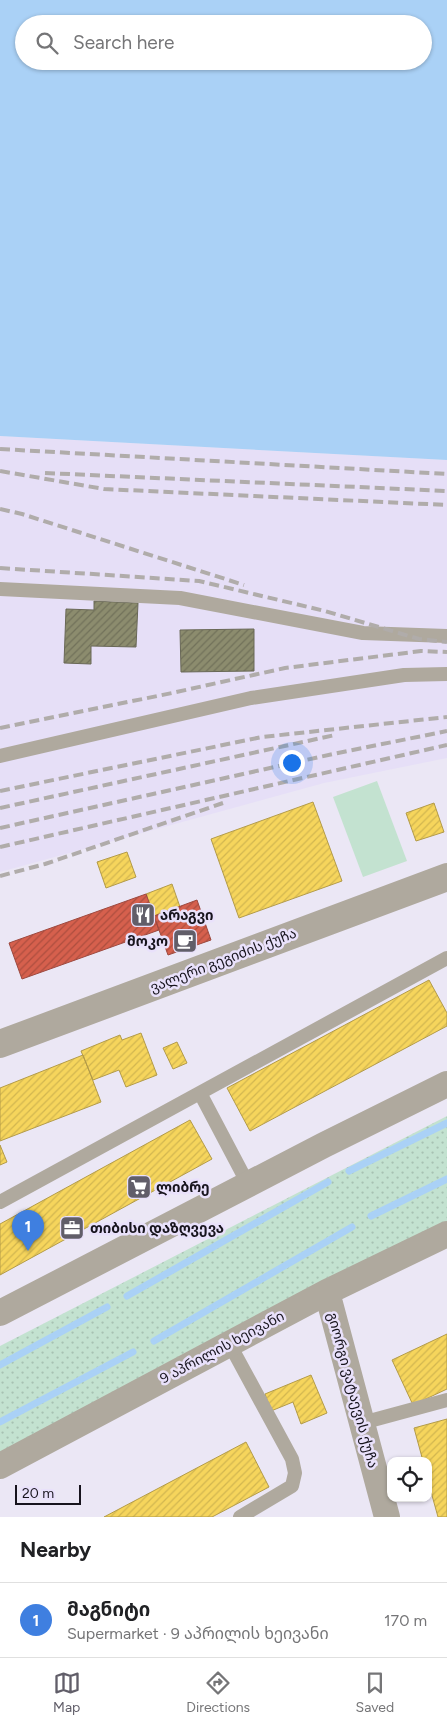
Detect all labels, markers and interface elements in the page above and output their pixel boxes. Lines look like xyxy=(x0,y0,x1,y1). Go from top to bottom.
search box xyxy=(15,15,432,70)
icon: search xyxy=(33,29,61,57)
text: Search here xyxy=(73,31,175,54)
your location xyxy=(279,750,305,776)
restaurant icon: არაგვი xyxy=(130,902,156,928)
place label: არაგვი xyxy=(160,907,214,924)
street label: ვალერი გეგიძის ქუჩა xyxy=(148,925,299,996)
cafe icon: მოკო xyxy=(172,928,198,954)
place label: მოკო xyxy=(127,933,168,950)
supermarket icon: ლიბრე xyxy=(126,1174,152,1200)
place label: ლიბრე xyxy=(156,1179,210,1196)
pin: 1 xyxy=(12,1210,44,1251)
office icon: თიბისი დაზღვევა xyxy=(59,1215,85,1241)
place label: თიბისი დაზღვევა xyxy=(90,1220,224,1237)
street label: 9 აპრილის ხეივანი xyxy=(157,1308,287,1387)
street label: გიორგი ვატაევის ქუჩა xyxy=(324,1310,382,1470)
map controls xyxy=(387,1457,432,1502)
button: locate xyxy=(387,1457,432,1502)
scale bar xyxy=(15,1482,81,1505)
text: 20 m xyxy=(22,1485,54,1502)
text: Nearby xyxy=(20,1537,91,1562)
text: მაგნიტი xyxy=(67,1598,150,1621)
text: 1 xyxy=(33,1611,39,1630)
text: 170 m xyxy=(384,1611,427,1630)
text: Supermarket · 9 აპრილის ხეივანი xyxy=(67,1624,329,1643)
tab: Map xyxy=(53,1669,81,1716)
tab: Directions xyxy=(186,1669,250,1716)
tab: Saved xyxy=(356,1669,394,1716)

